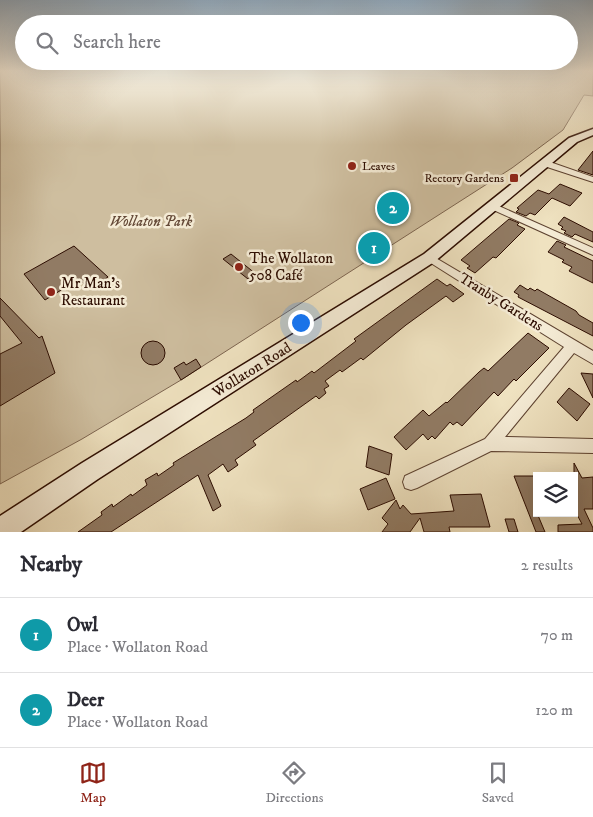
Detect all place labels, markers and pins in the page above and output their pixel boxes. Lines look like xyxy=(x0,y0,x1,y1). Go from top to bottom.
place label: Leaves xyxy=(362,159,395,174)
marker: Leaves xyxy=(346,160,358,172)
place label: Rectory Gardens xyxy=(424,171,504,186)
marker: Rectory Gardens xyxy=(508,172,520,184)
pin: 2 xyxy=(377,189,409,227)
pin: 1 xyxy=(358,229,390,267)
place label: The Wollaton 508 Café xyxy=(249,249,333,285)
marker: The Wollaton 508 Café xyxy=(233,261,245,273)
place label: Mr Man's Restaurant xyxy=(61,274,125,310)
marker: Mr Man's Restaurant xyxy=(45,286,57,298)

